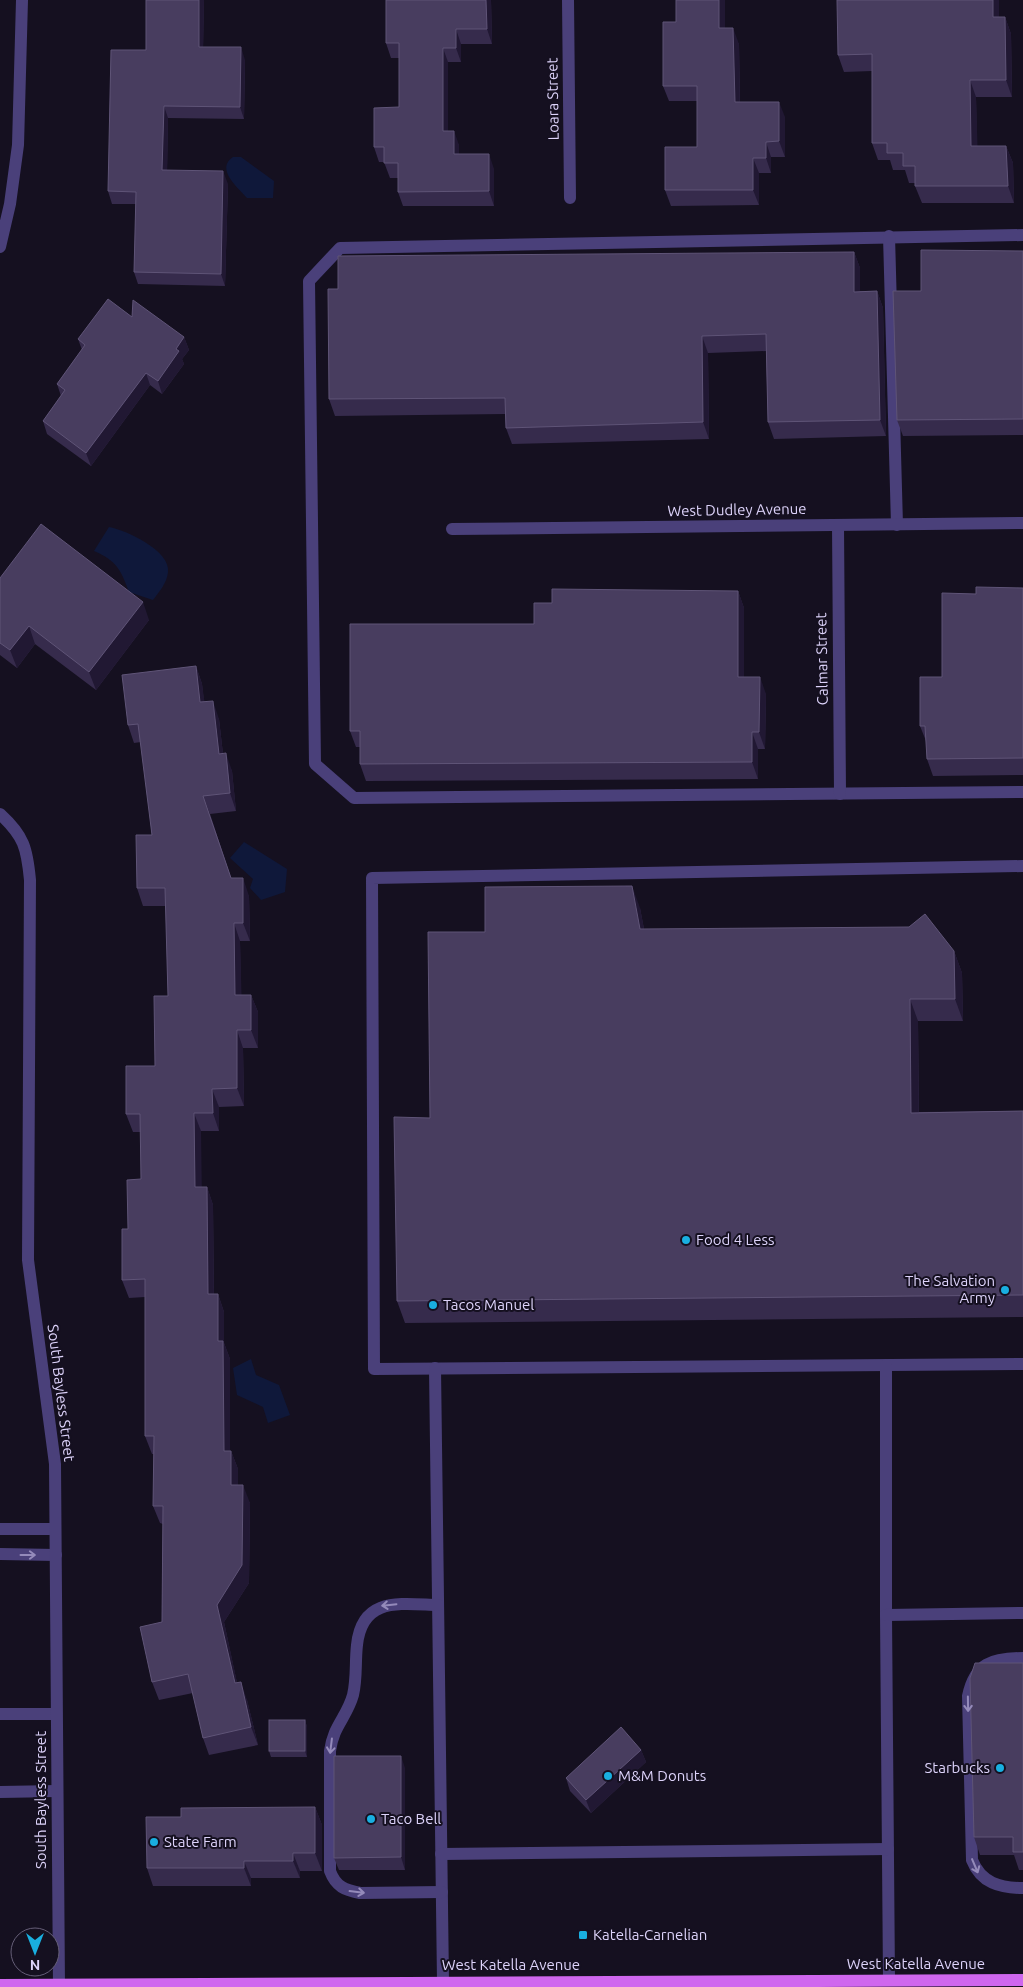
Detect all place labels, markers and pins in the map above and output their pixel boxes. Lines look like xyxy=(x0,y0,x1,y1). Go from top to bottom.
place label: Food 4 Less xyxy=(696,1231,774,1248)
marker: Food 4 Less xyxy=(680,1234,692,1246)
place label: The Salvation Army xyxy=(905,1272,995,1306)
marker: The Salvation Army xyxy=(999,1284,1011,1296)
place label: Tacos Manuel xyxy=(443,1296,534,1313)
marker: Tacos Manuel xyxy=(427,1299,439,1311)
place label: Starbucks xyxy=(924,1759,990,1776)
marker: Starbucks xyxy=(994,1762,1006,1774)
place label: M&M Donuts xyxy=(618,1767,706,1784)
marker: M&M Donuts xyxy=(602,1770,614,1782)
place label: Taco Bell xyxy=(381,1810,441,1827)
marker: Taco Bell xyxy=(365,1813,377,1825)
place label: State Farm xyxy=(164,1833,237,1850)
marker: State Farm xyxy=(148,1836,160,1848)
place label: Katella-Carnelian xyxy=(593,1926,707,1943)
marker: Katella-Carnelian xyxy=(577,1929,589,1941)

